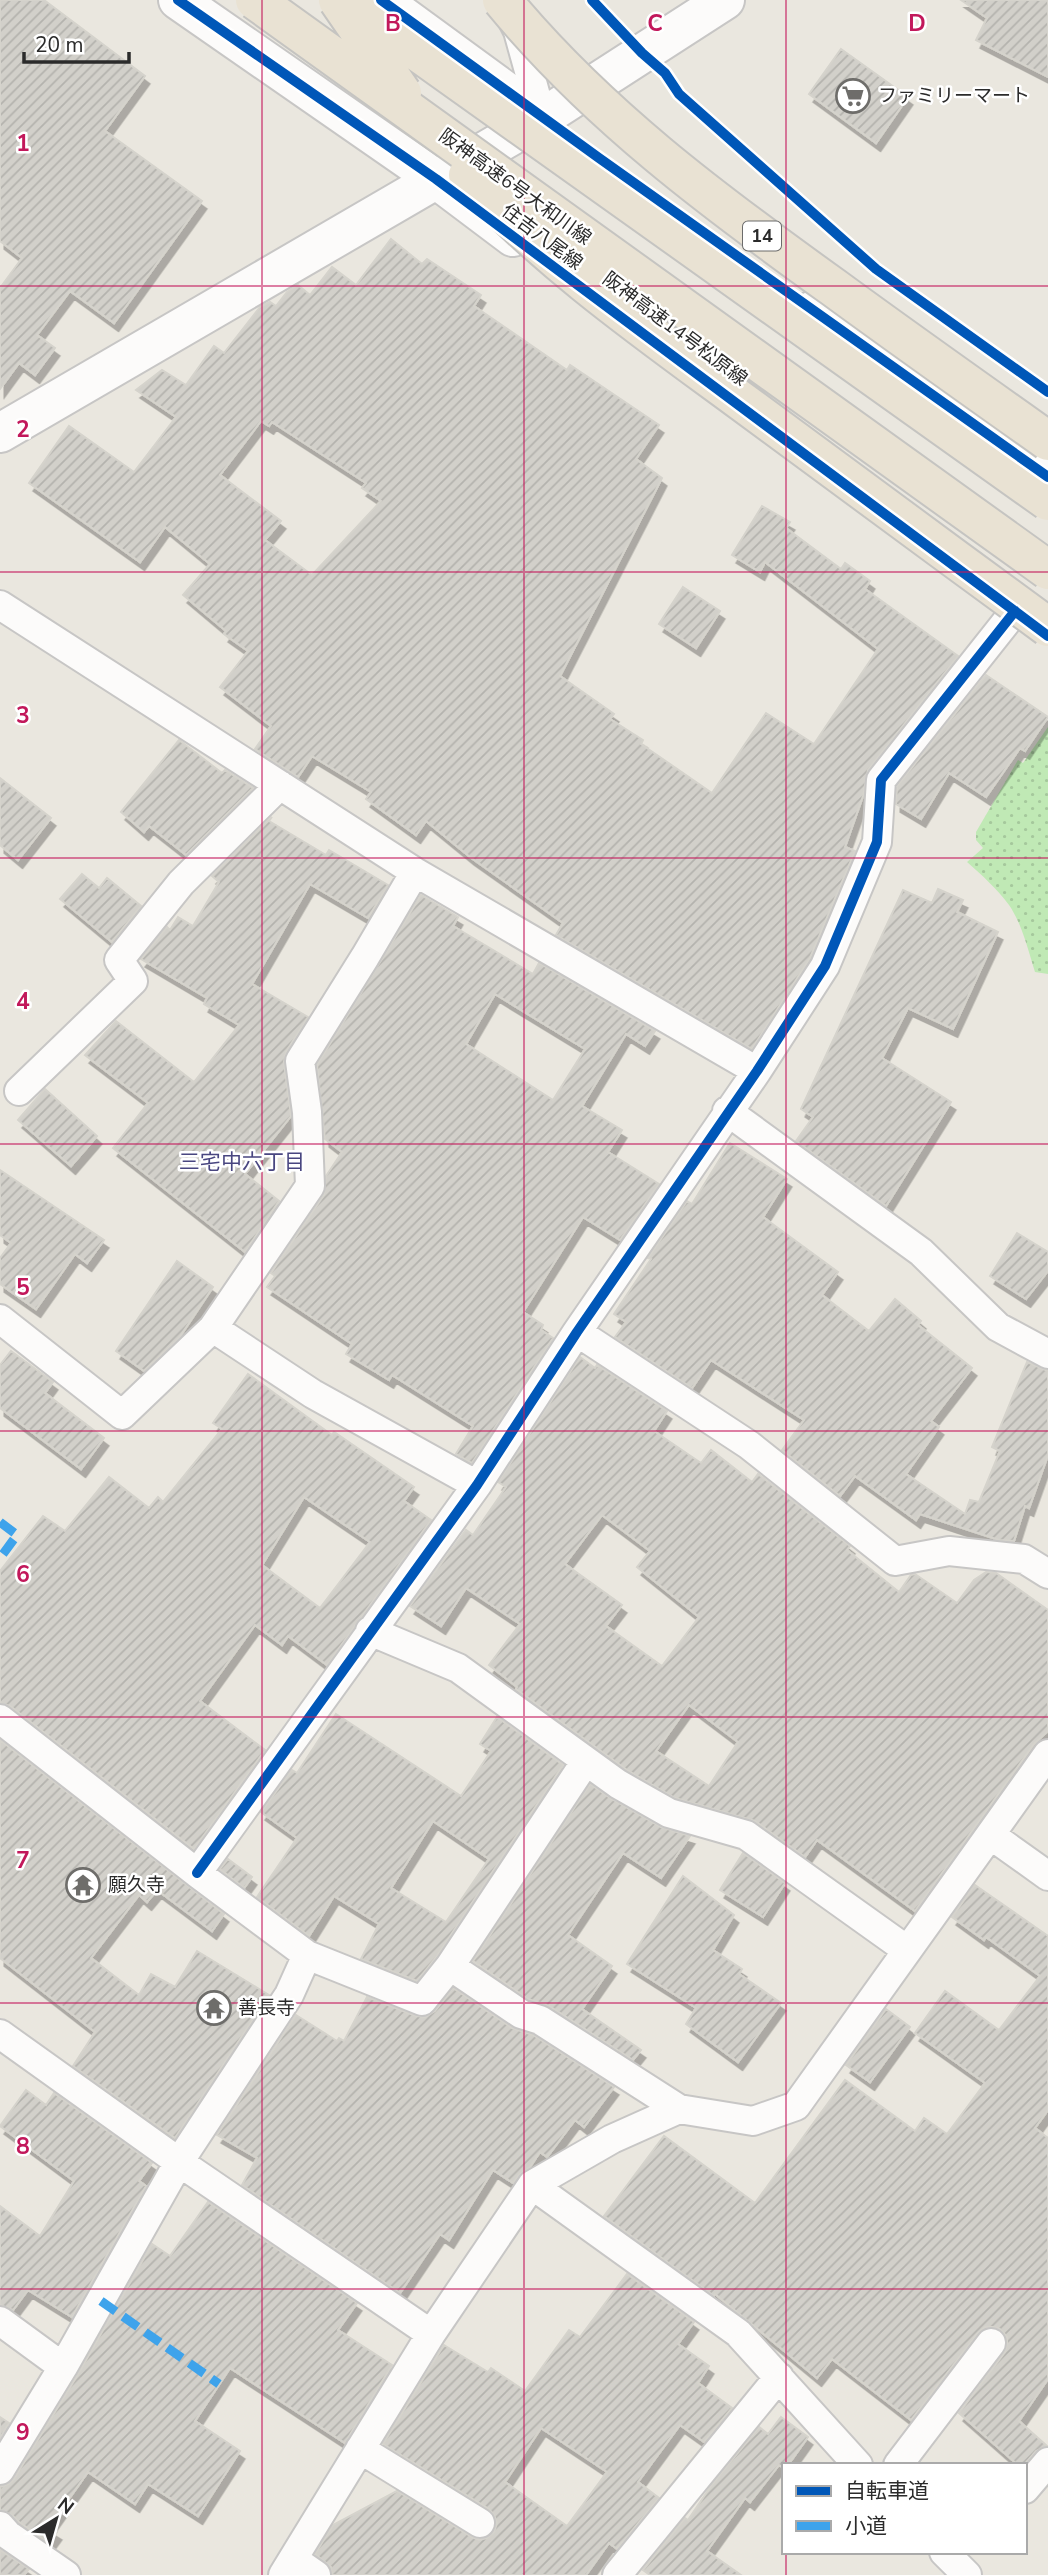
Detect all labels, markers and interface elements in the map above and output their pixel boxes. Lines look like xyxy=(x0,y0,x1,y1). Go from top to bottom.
text: B xyxy=(385,8,401,39)
text: C xyxy=(647,8,663,39)
text: D xyxy=(908,8,926,39)
scale bar xyxy=(24,21,130,65)
text: 20 m xyxy=(35,31,84,59)
supermarket icon: ファミリーマート xyxy=(834,77,872,115)
place label: ファミリーマート xyxy=(878,83,1030,109)
street label: 阪神高速6号大和川線 xyxy=(434,123,596,251)
text: 1 xyxy=(16,128,30,159)
street label: 住吉八尾線 xyxy=(496,198,588,276)
road number: 14 xyxy=(743,222,781,250)
street label: 阪神高速14号松原線 xyxy=(597,266,753,392)
text: 2 xyxy=(16,414,30,445)
text: 3 xyxy=(16,700,30,731)
text: 4 xyxy=(16,986,30,1017)
district label: 三宅中六丁目 xyxy=(179,1148,305,1176)
text: 5 xyxy=(16,1272,30,1303)
text: 6 xyxy=(16,1559,30,1590)
text: 7 xyxy=(16,1845,30,1876)
temple icon: 願久寺 xyxy=(64,1866,102,1904)
place label: 願久寺 xyxy=(108,1872,165,1898)
temple icon: 善長寺 xyxy=(195,1989,233,2027)
place label: 善長寺 xyxy=(238,1995,295,2021)
text: 8 xyxy=(16,2131,30,2162)
text: 9 xyxy=(16,2417,30,2448)
legend xyxy=(782,2463,1027,2554)
text: 自転車道 xyxy=(845,2477,929,2505)
north arrow xyxy=(21,2484,91,2554)
text: N xyxy=(52,2492,79,2521)
text: 小道 xyxy=(845,2512,887,2540)

